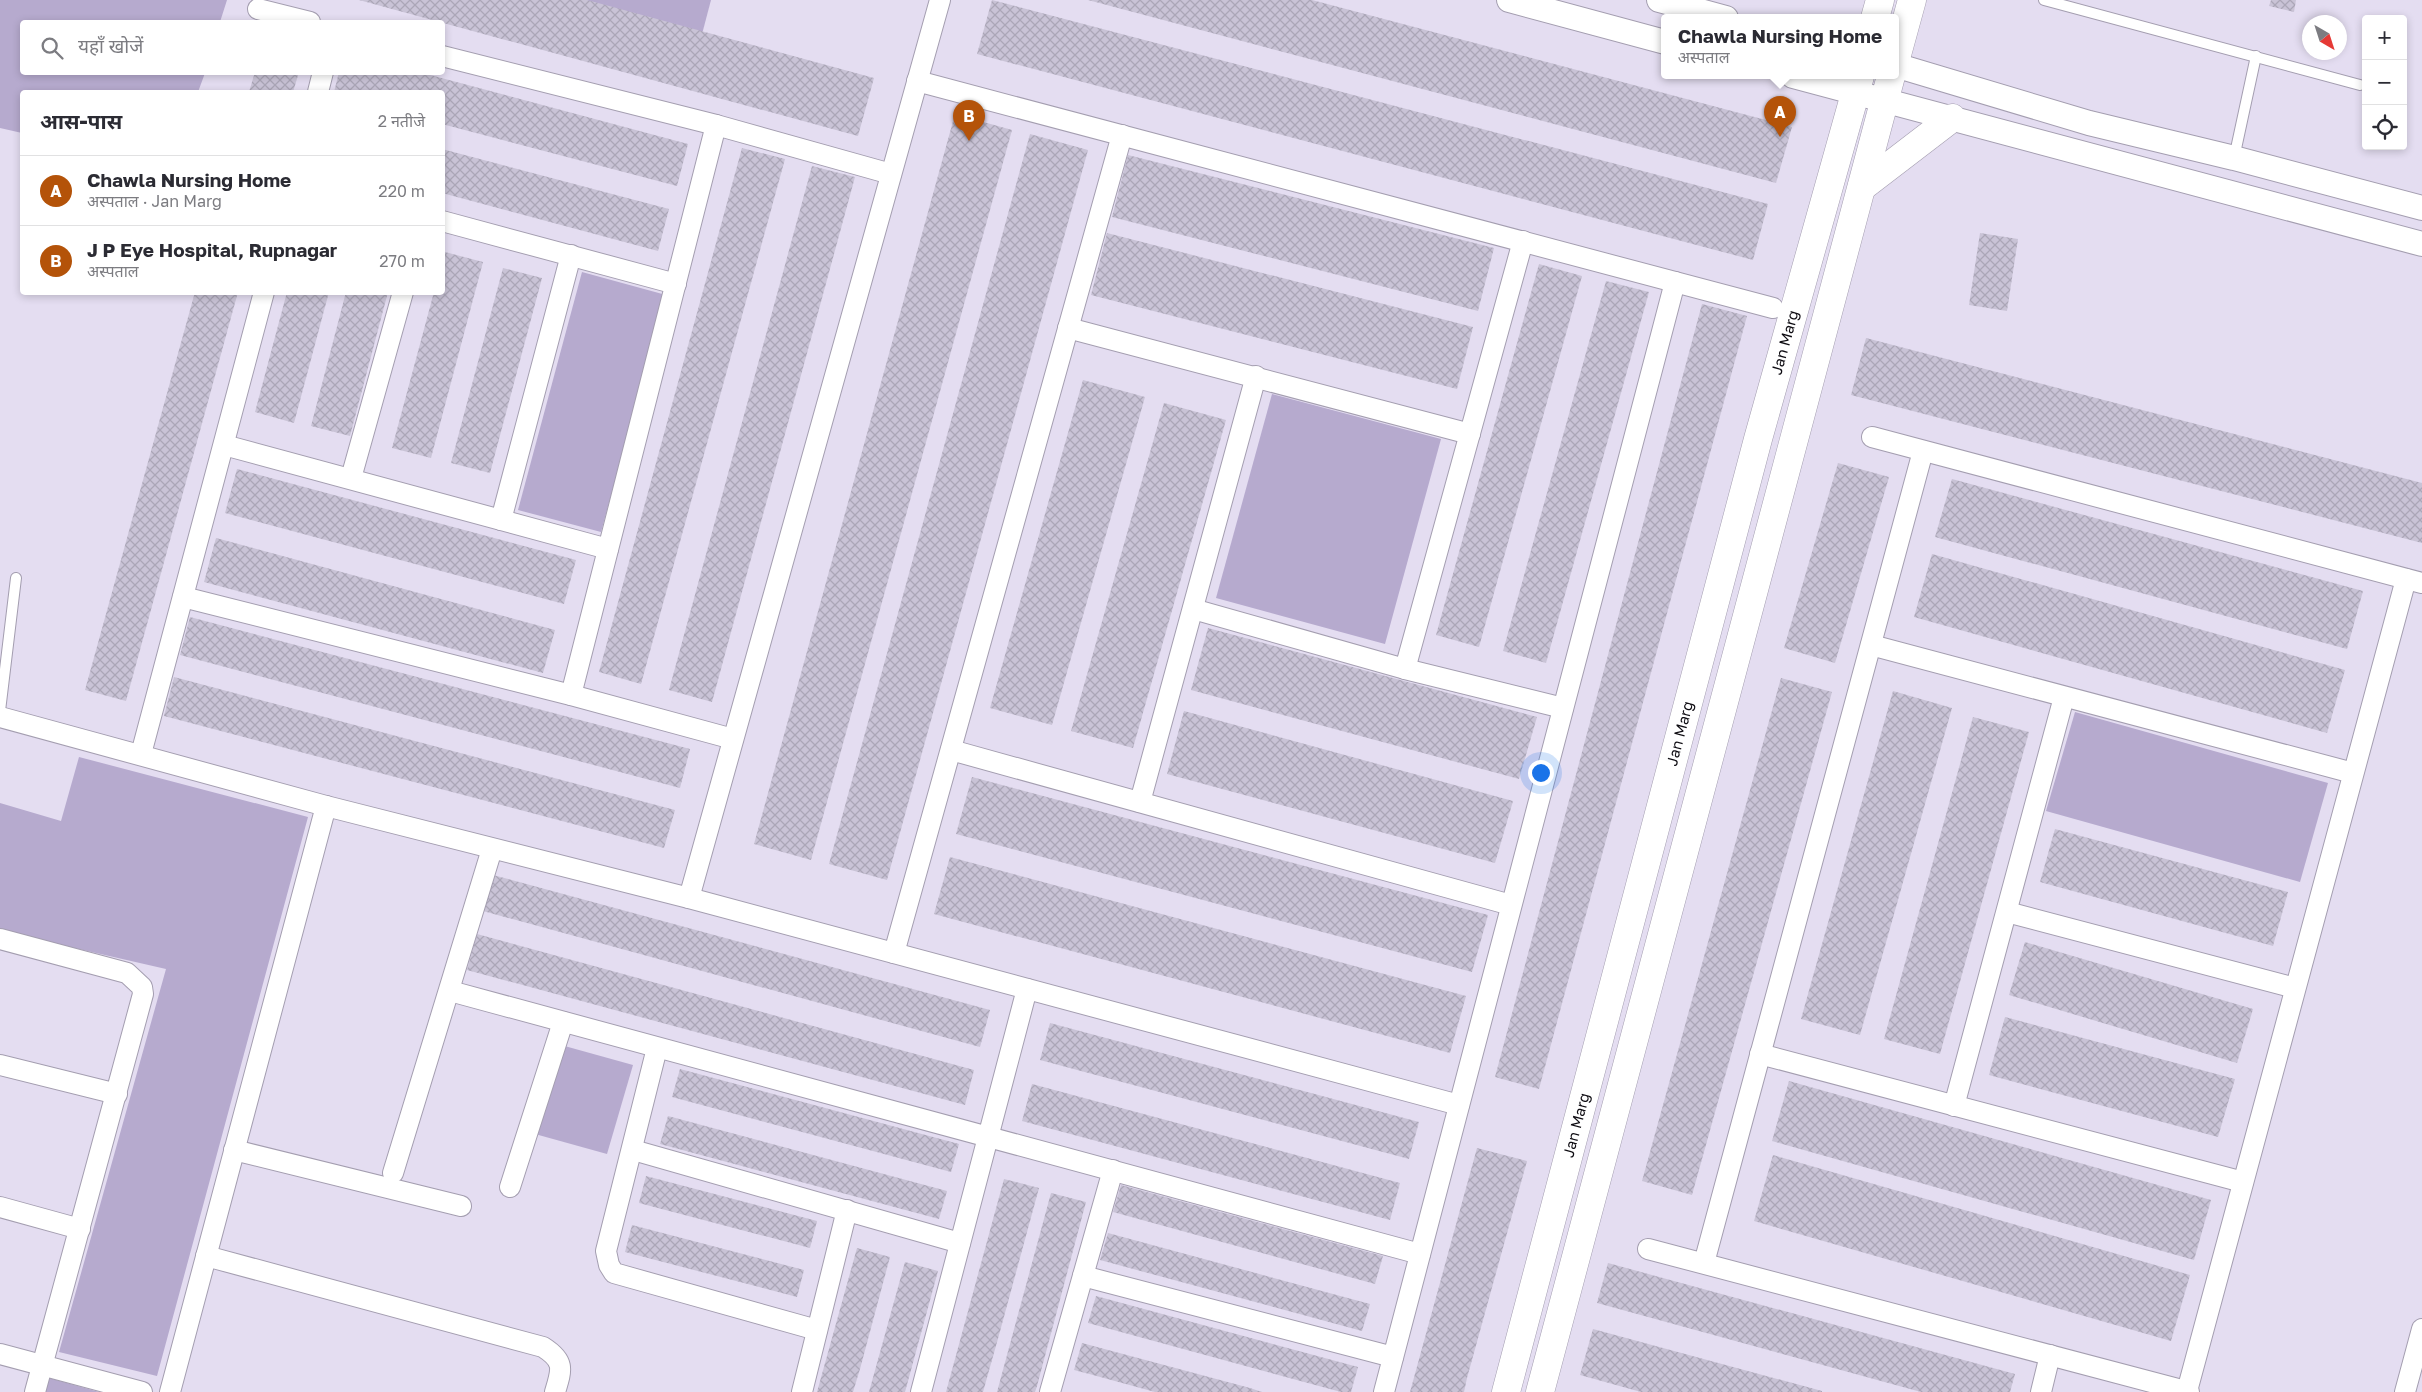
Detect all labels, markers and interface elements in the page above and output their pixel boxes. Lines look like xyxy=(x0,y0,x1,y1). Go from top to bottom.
popup xyxy=(1661,14,1899,79)
north arrow xyxy=(2302,15,2347,60)
map controls xyxy=(2362,15,2407,150)
button: + xyxy=(2362,15,2407,60)
search box xyxy=(20,20,445,75)
text: Chawla Nursing Home xyxy=(1678,24,1882,47)
icon: search xyxy=(38,34,66,62)
text: यहाँ खोजें xyxy=(78,34,143,57)
text: अस्पताल xyxy=(1678,47,1729,67)
button: − xyxy=(2362,60,2407,105)
pin: A xyxy=(1764,96,1796,137)
pin: B xyxy=(953,100,985,141)
button: locate xyxy=(2362,105,2407,150)
text: आस-पास xyxy=(40,108,122,134)
text: 2 नतीजे xyxy=(378,111,425,131)
text: Chawla Nursing Home xyxy=(87,168,291,191)
text: A xyxy=(50,181,62,201)
text: 220 m xyxy=(378,181,425,201)
text: अस्पताल · Jan Marg xyxy=(87,191,222,211)
text: J P Eye Hospital, Rupnagar xyxy=(87,238,337,261)
text: B xyxy=(50,251,62,271)
text: 270 m xyxy=(379,251,425,271)
text: अस्पताल xyxy=(87,261,139,281)
street label: Jan Marg xyxy=(1767,308,1802,376)
street label: Jan Marg xyxy=(1662,699,1696,768)
your location xyxy=(1528,760,1554,786)
street label: Jan Marg xyxy=(1558,1091,1593,1159)

